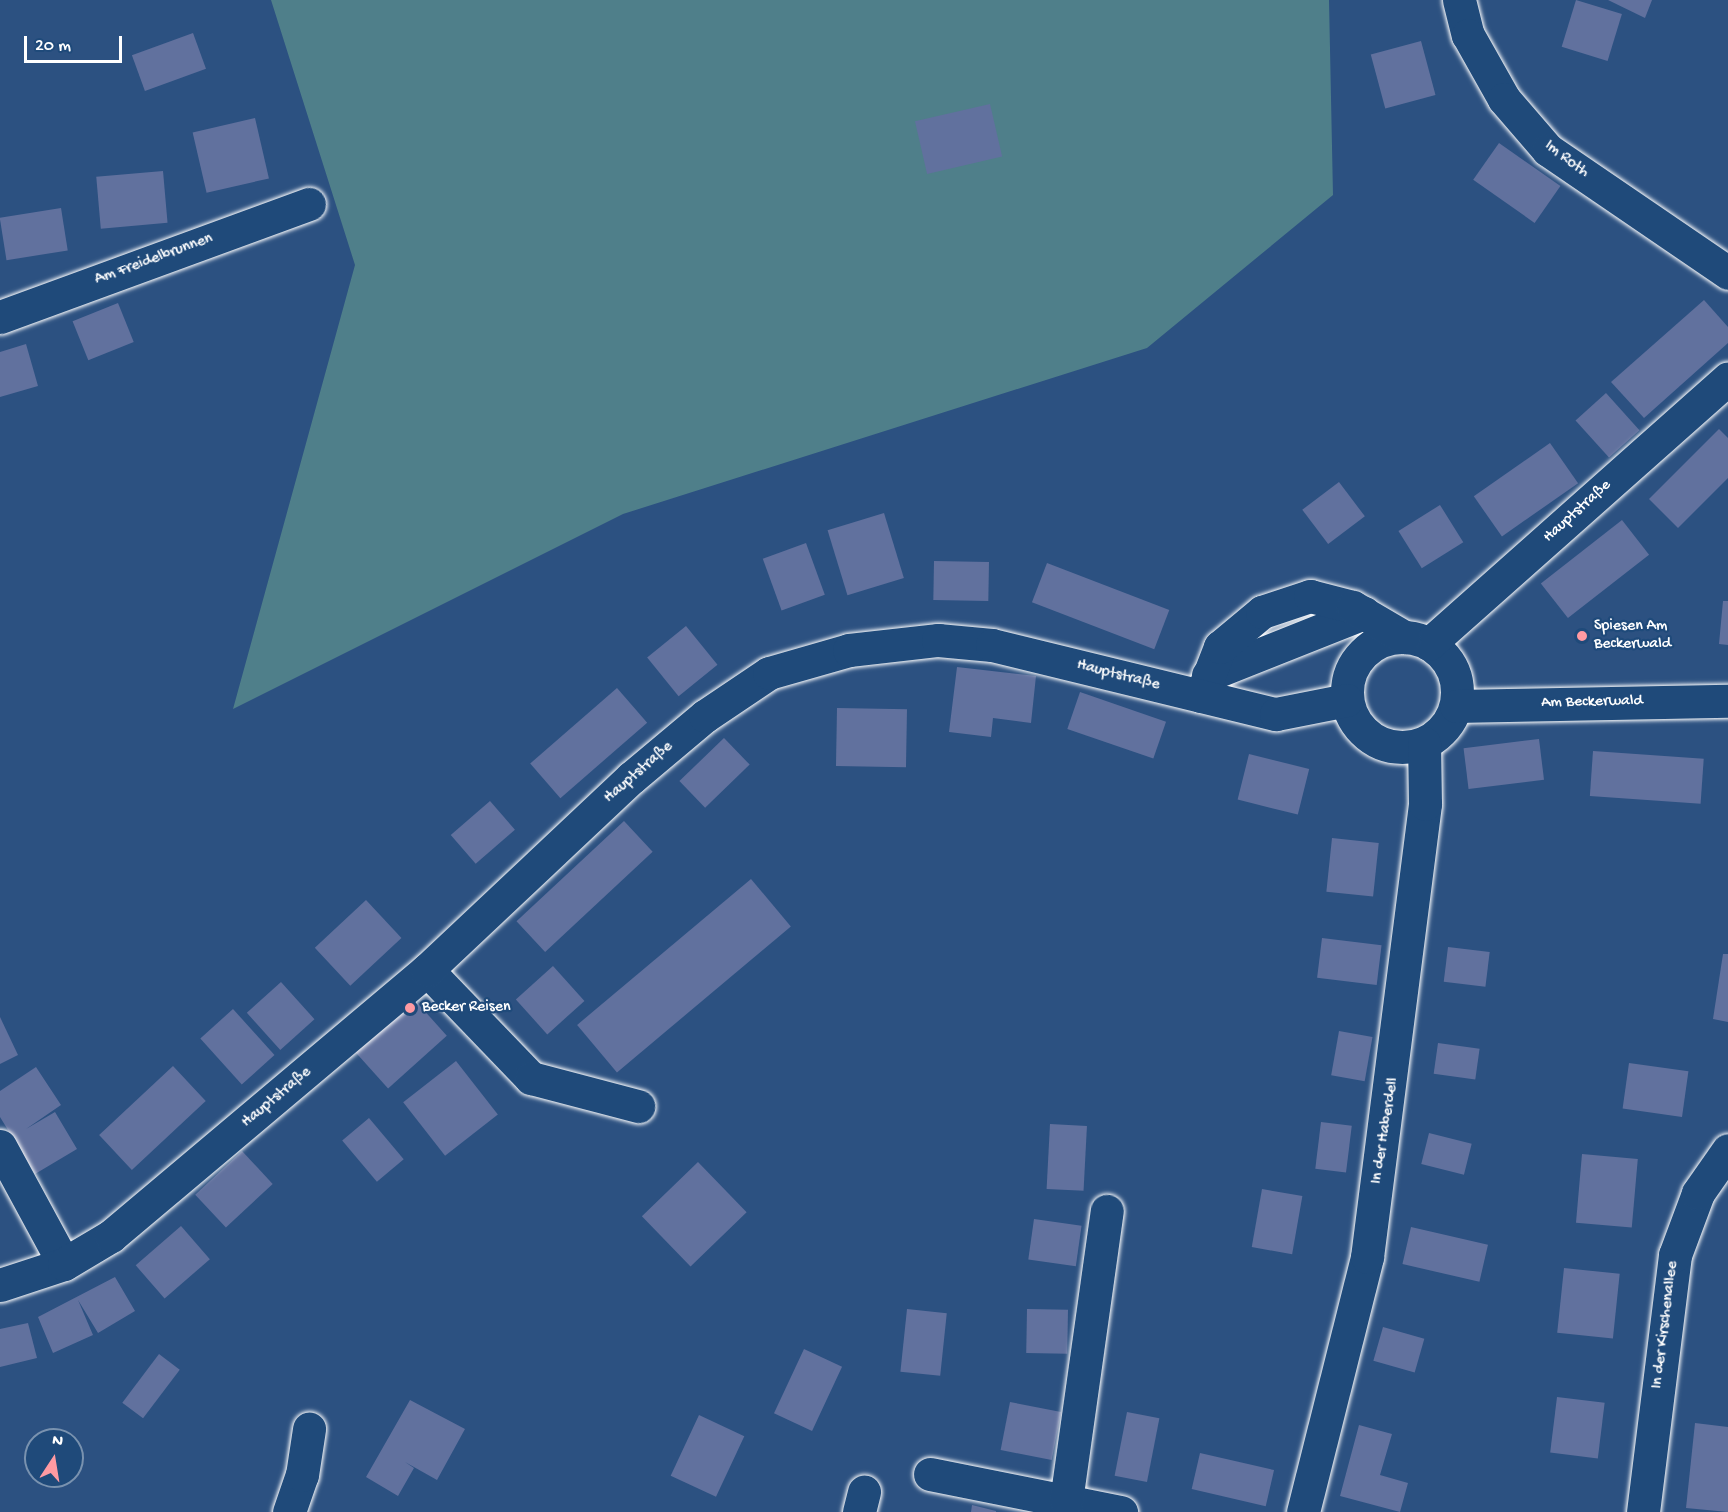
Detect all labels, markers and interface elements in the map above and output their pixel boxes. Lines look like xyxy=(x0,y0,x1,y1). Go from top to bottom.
scale bar xyxy=(27,24,124,62)
text: 20 m xyxy=(35,36,71,57)
street label: Im Roth xyxy=(1540,137,1592,183)
street label: Am Freidelbrunnen xyxy=(92,230,216,290)
street label: Hauptstraße xyxy=(1540,476,1616,548)
place label: Spiesen Am Beckerwald xyxy=(1594,617,1671,655)
marker: Spiesen Am Beckerwald xyxy=(1575,629,1589,643)
street label: Hauptstraße xyxy=(1074,656,1162,696)
street label: Am Beckerwald xyxy=(1541,693,1643,713)
street label: Hauptstraße xyxy=(601,738,677,808)
place label: Becker Reisen xyxy=(422,998,511,1018)
marker: Becker Reisen xyxy=(403,1001,417,1015)
street label: Hauptstraße xyxy=(238,1063,316,1133)
street label: In der Haberdell xyxy=(1368,1076,1404,1186)
street label: In der Kirschenallee xyxy=(1649,1260,1683,1390)
north arrow xyxy=(24,1428,84,1488)
text: N xyxy=(50,1431,65,1452)

